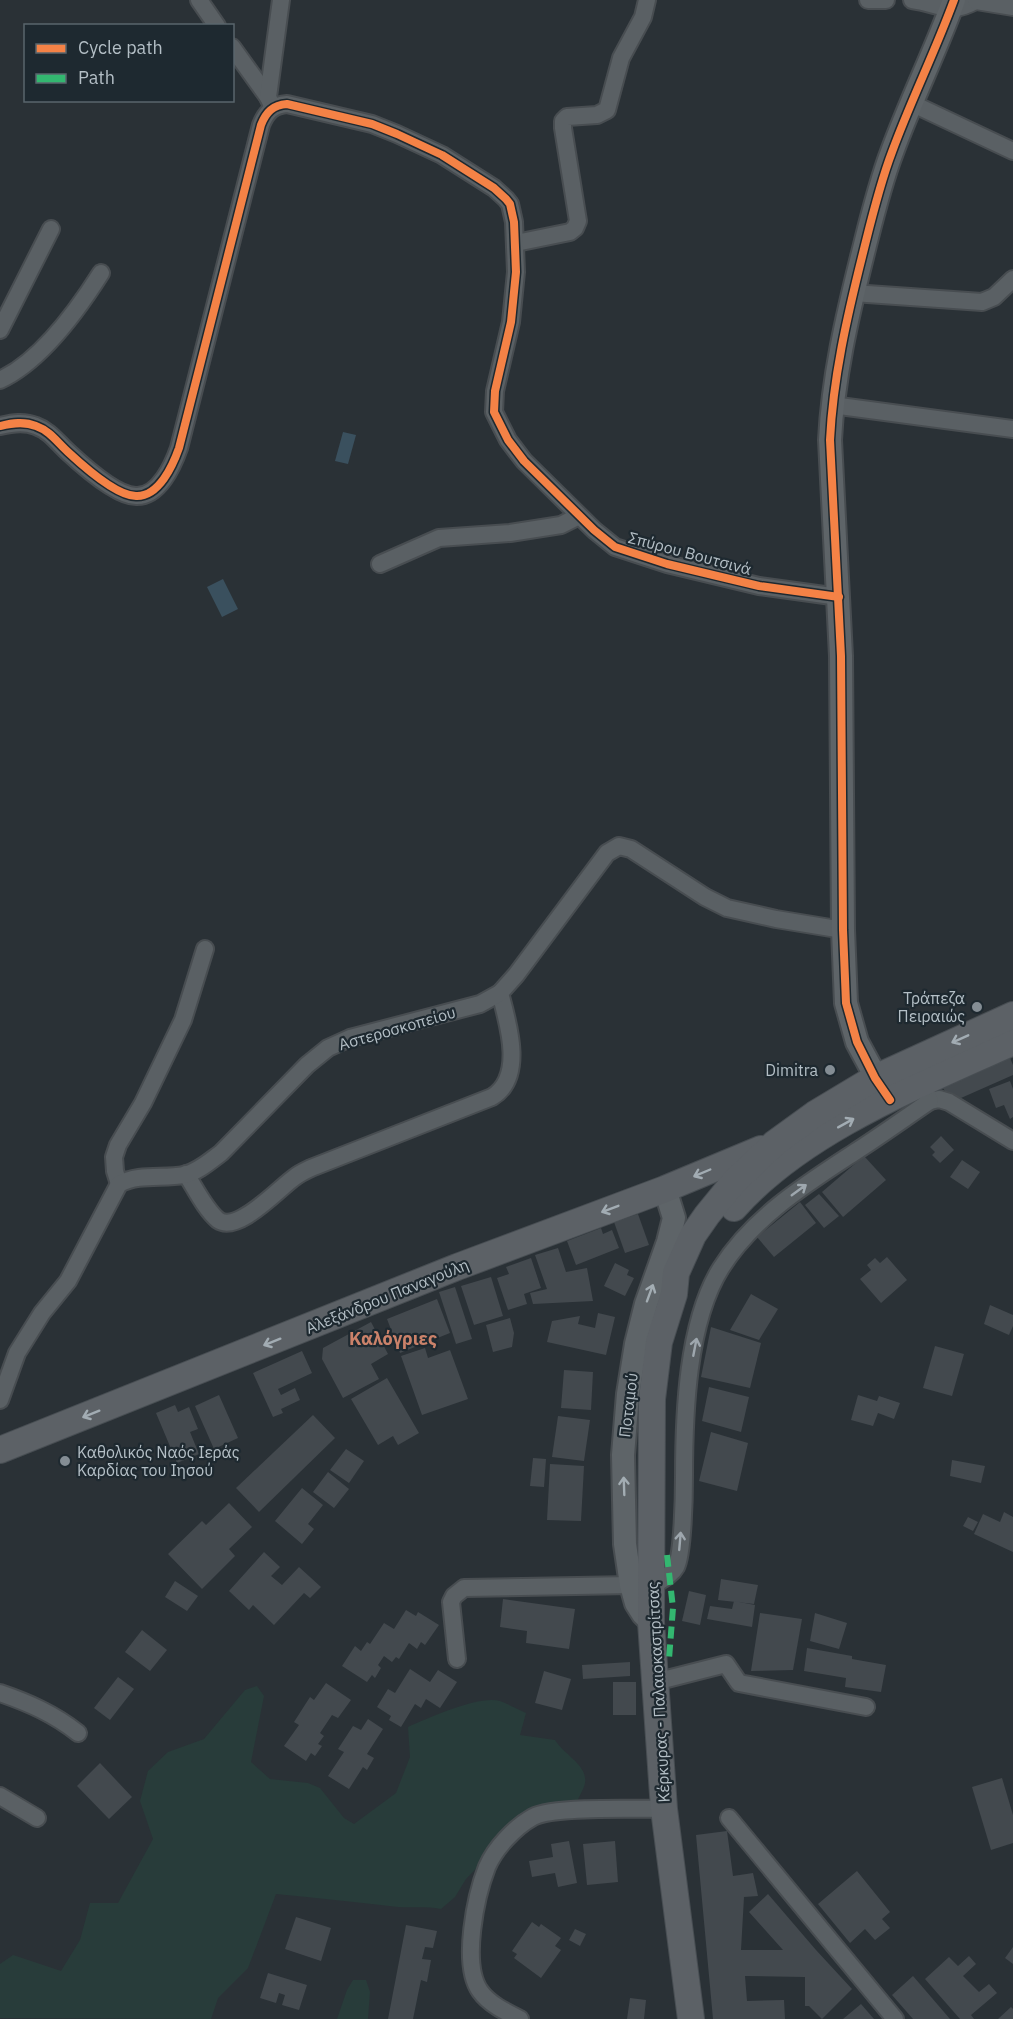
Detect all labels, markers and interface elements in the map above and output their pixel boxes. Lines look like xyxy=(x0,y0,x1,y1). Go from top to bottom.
legend xyxy=(24,24,234,102)
text: Cycle path xyxy=(78,36,163,59)
text: Path xyxy=(78,66,115,89)
street label: Σπύρου Βουτσινά xyxy=(626,527,754,579)
place label: Τράπεζα Πειραιώς xyxy=(898,988,965,1026)
marker: Τράπεζα Πειραιώς xyxy=(970,1000,984,1014)
street label: Αστεροσκοπείου xyxy=(336,1002,458,1054)
one-way arrow xyxy=(951,1034,969,1045)
place label: Dimitra xyxy=(765,1060,818,1080)
marker: Dimitra xyxy=(823,1063,837,1077)
one-way arrow xyxy=(837,1117,855,1128)
one-way arrow xyxy=(693,1168,712,1179)
one-way arrow xyxy=(791,1184,807,1196)
one-way arrow xyxy=(601,1205,620,1216)
street label: Αλεξάνδρου Παναγούλη xyxy=(302,1254,472,1338)
one-way arrow xyxy=(645,1284,656,1303)
district label: Καλόγριες xyxy=(349,1327,437,1350)
one-way arrow xyxy=(264,1337,282,1348)
one-way arrow xyxy=(689,1338,701,1357)
street label: Ποταμού xyxy=(614,1372,642,1438)
one-way arrow xyxy=(82,1410,101,1421)
place label: Καθολικός Ναός Ιεράς Καρδίας του Ιησού xyxy=(77,1442,240,1480)
marker: Καθολικός Ναός Ιεράς Καρδίας του Ιησού xyxy=(58,1454,72,1468)
one-way arrow xyxy=(618,1476,629,1496)
one-way arrow xyxy=(675,1532,686,1552)
street label: Κέρκυρας - Παλαιοκαστρίτσας xyxy=(642,1581,674,1803)

